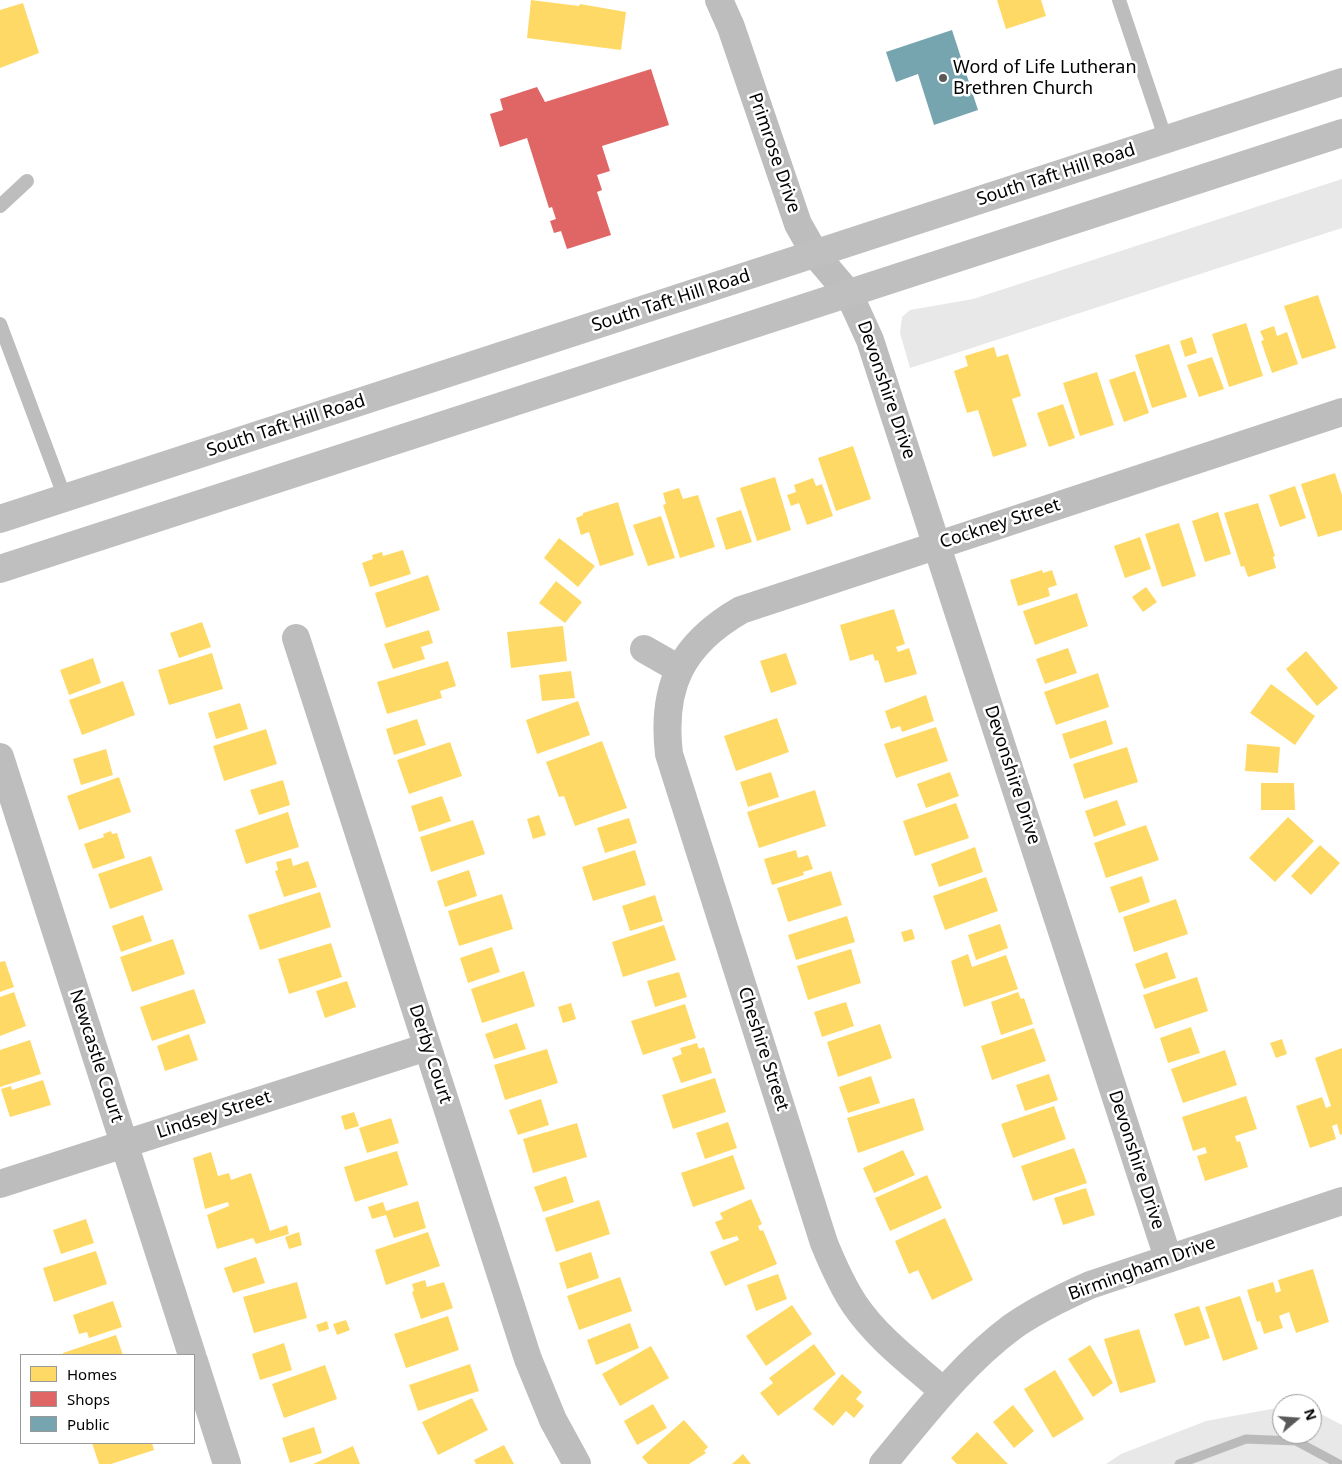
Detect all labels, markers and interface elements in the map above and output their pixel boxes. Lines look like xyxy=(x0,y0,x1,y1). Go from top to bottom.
place label: Word of Life Lutheran Brethren Church xyxy=(953,57,1137,100)
marker: Word of Life Lutheran Brethren Church xyxy=(937,72,949,84)
street label: Primrose Drive xyxy=(743,90,805,216)
street label: South Taft Hill Road xyxy=(974,139,1138,211)
street label: South Taft Hill Road xyxy=(589,265,753,337)
street label: Devonshire Drive xyxy=(852,318,920,462)
street label: South Taft Hill Road xyxy=(204,390,368,462)
street label: Cockney Street xyxy=(937,494,1063,554)
street label: Devonshire Drive xyxy=(979,703,1045,847)
street label: Cheshire Street xyxy=(733,984,793,1114)
street label: Newcastle Court xyxy=(64,987,128,1125)
street label: Derby Court xyxy=(404,1002,456,1106)
street label: Lindsey Street xyxy=(154,1086,274,1144)
street label: Devonshire Drive xyxy=(1103,1088,1169,1232)
street label: Birmingham Drive xyxy=(1066,1232,1218,1306)
legend xyxy=(20,1354,195,1444)
text: Homes xyxy=(67,1364,117,1384)
text: Shops xyxy=(67,1389,110,1409)
north arrow xyxy=(1272,1394,1322,1444)
text: N xyxy=(1300,1406,1322,1423)
text: Public xyxy=(67,1414,110,1434)

